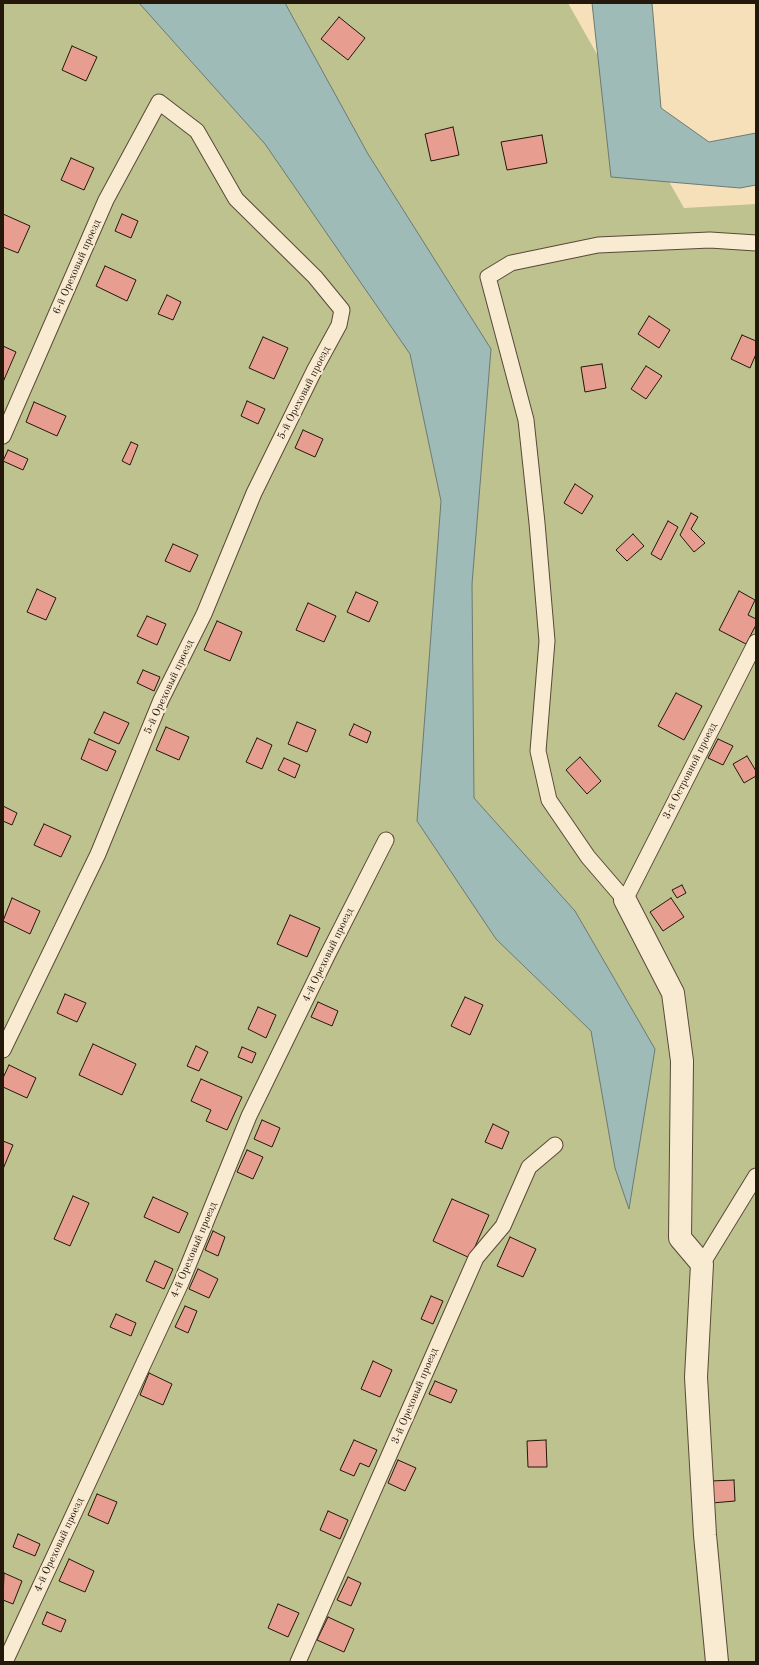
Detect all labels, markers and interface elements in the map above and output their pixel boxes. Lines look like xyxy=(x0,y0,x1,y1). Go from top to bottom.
street label: 6-й Ореховый проезд xyxy=(50,217,104,317)
street label: 5-й Ореховый проезд xyxy=(275,344,333,442)
street label: 5-й Ореховый проезд xyxy=(141,638,197,736)
street label: 3-й Островной проезд xyxy=(660,721,720,821)
street label: 4-й Ореховый проезд xyxy=(300,906,356,1004)
street label: 4-й Ореховый проезд xyxy=(168,1200,220,1300)
street label: 3-й Ореховый проезд xyxy=(389,1346,441,1446)
street label: 4-й Ореховый проезд xyxy=(31,1496,87,1594)

